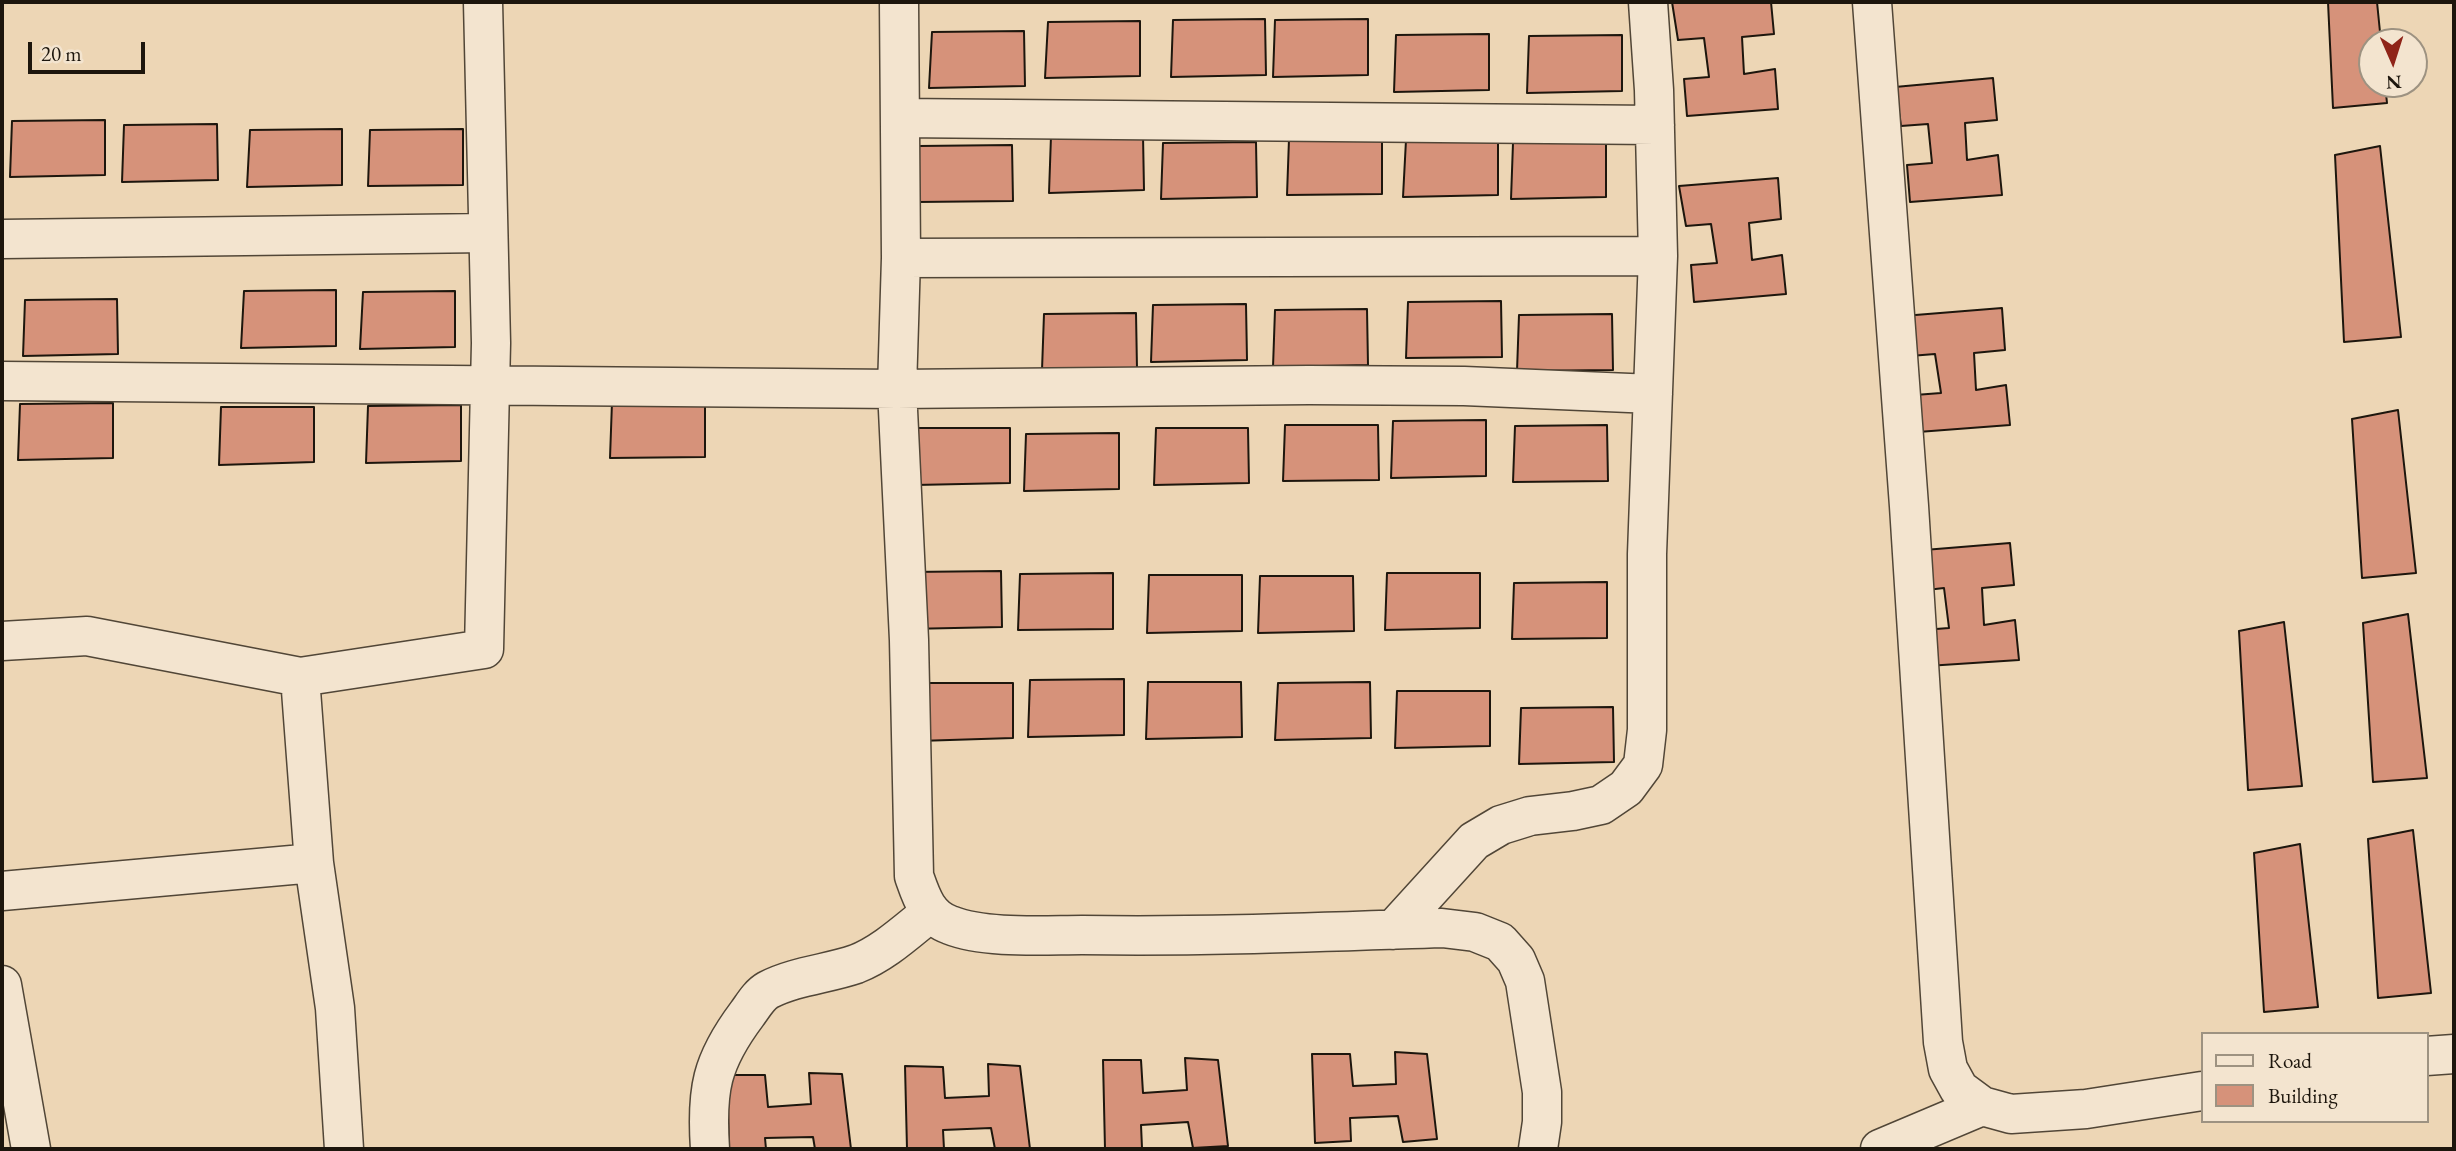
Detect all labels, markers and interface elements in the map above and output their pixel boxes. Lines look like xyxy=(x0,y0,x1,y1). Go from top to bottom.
scale bar xyxy=(32,28,149,72)
north arrow xyxy=(2358,28,2428,98)
text: 20 m xyxy=(41,40,82,67)
text: N xyxy=(2386,70,2402,95)
legend xyxy=(2200,1032,2428,1123)
text: Road xyxy=(2268,1047,2312,1074)
text: Building xyxy=(2268,1082,2338,1109)

